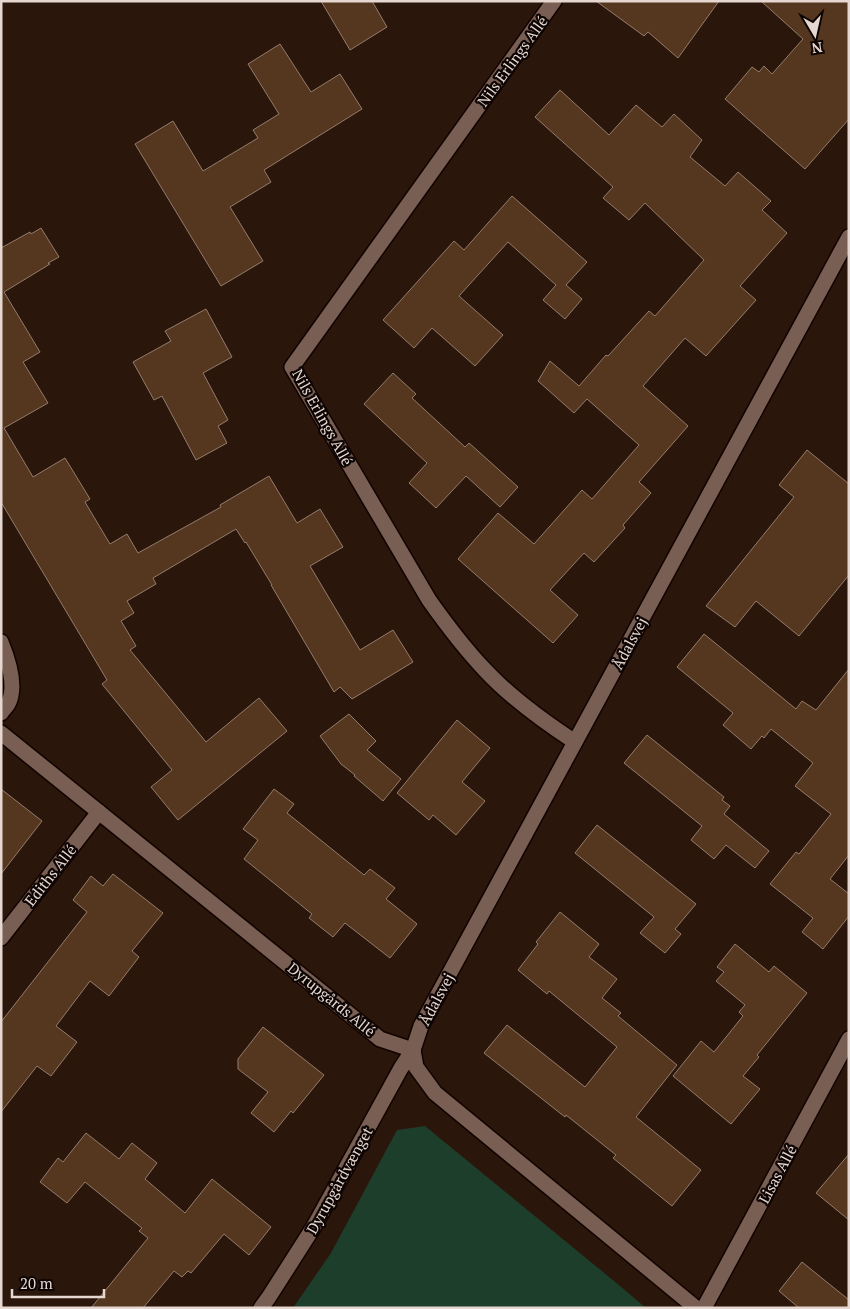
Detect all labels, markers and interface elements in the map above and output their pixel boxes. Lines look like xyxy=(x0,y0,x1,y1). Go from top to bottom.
north arrow xyxy=(790,10,840,60)
street label: Nils Erlings Allé xyxy=(472,12,552,110)
text: N xyxy=(810,38,824,59)
street label: Nils Erlings Allé xyxy=(288,365,358,469)
street label: Ådalsvej xyxy=(607,613,651,673)
street label: Ediths Allé xyxy=(20,840,80,910)
street label: Dyrupgårds Allé xyxy=(284,957,380,1041)
street label: Ådalsvej xyxy=(414,969,458,1029)
street label: Dyrupgårdvænget xyxy=(301,1122,377,1237)
street label: Lisas Allé xyxy=(753,1141,801,1207)
scale bar xyxy=(12,1266,105,1298)
text: 20 m xyxy=(20,1273,53,1293)

